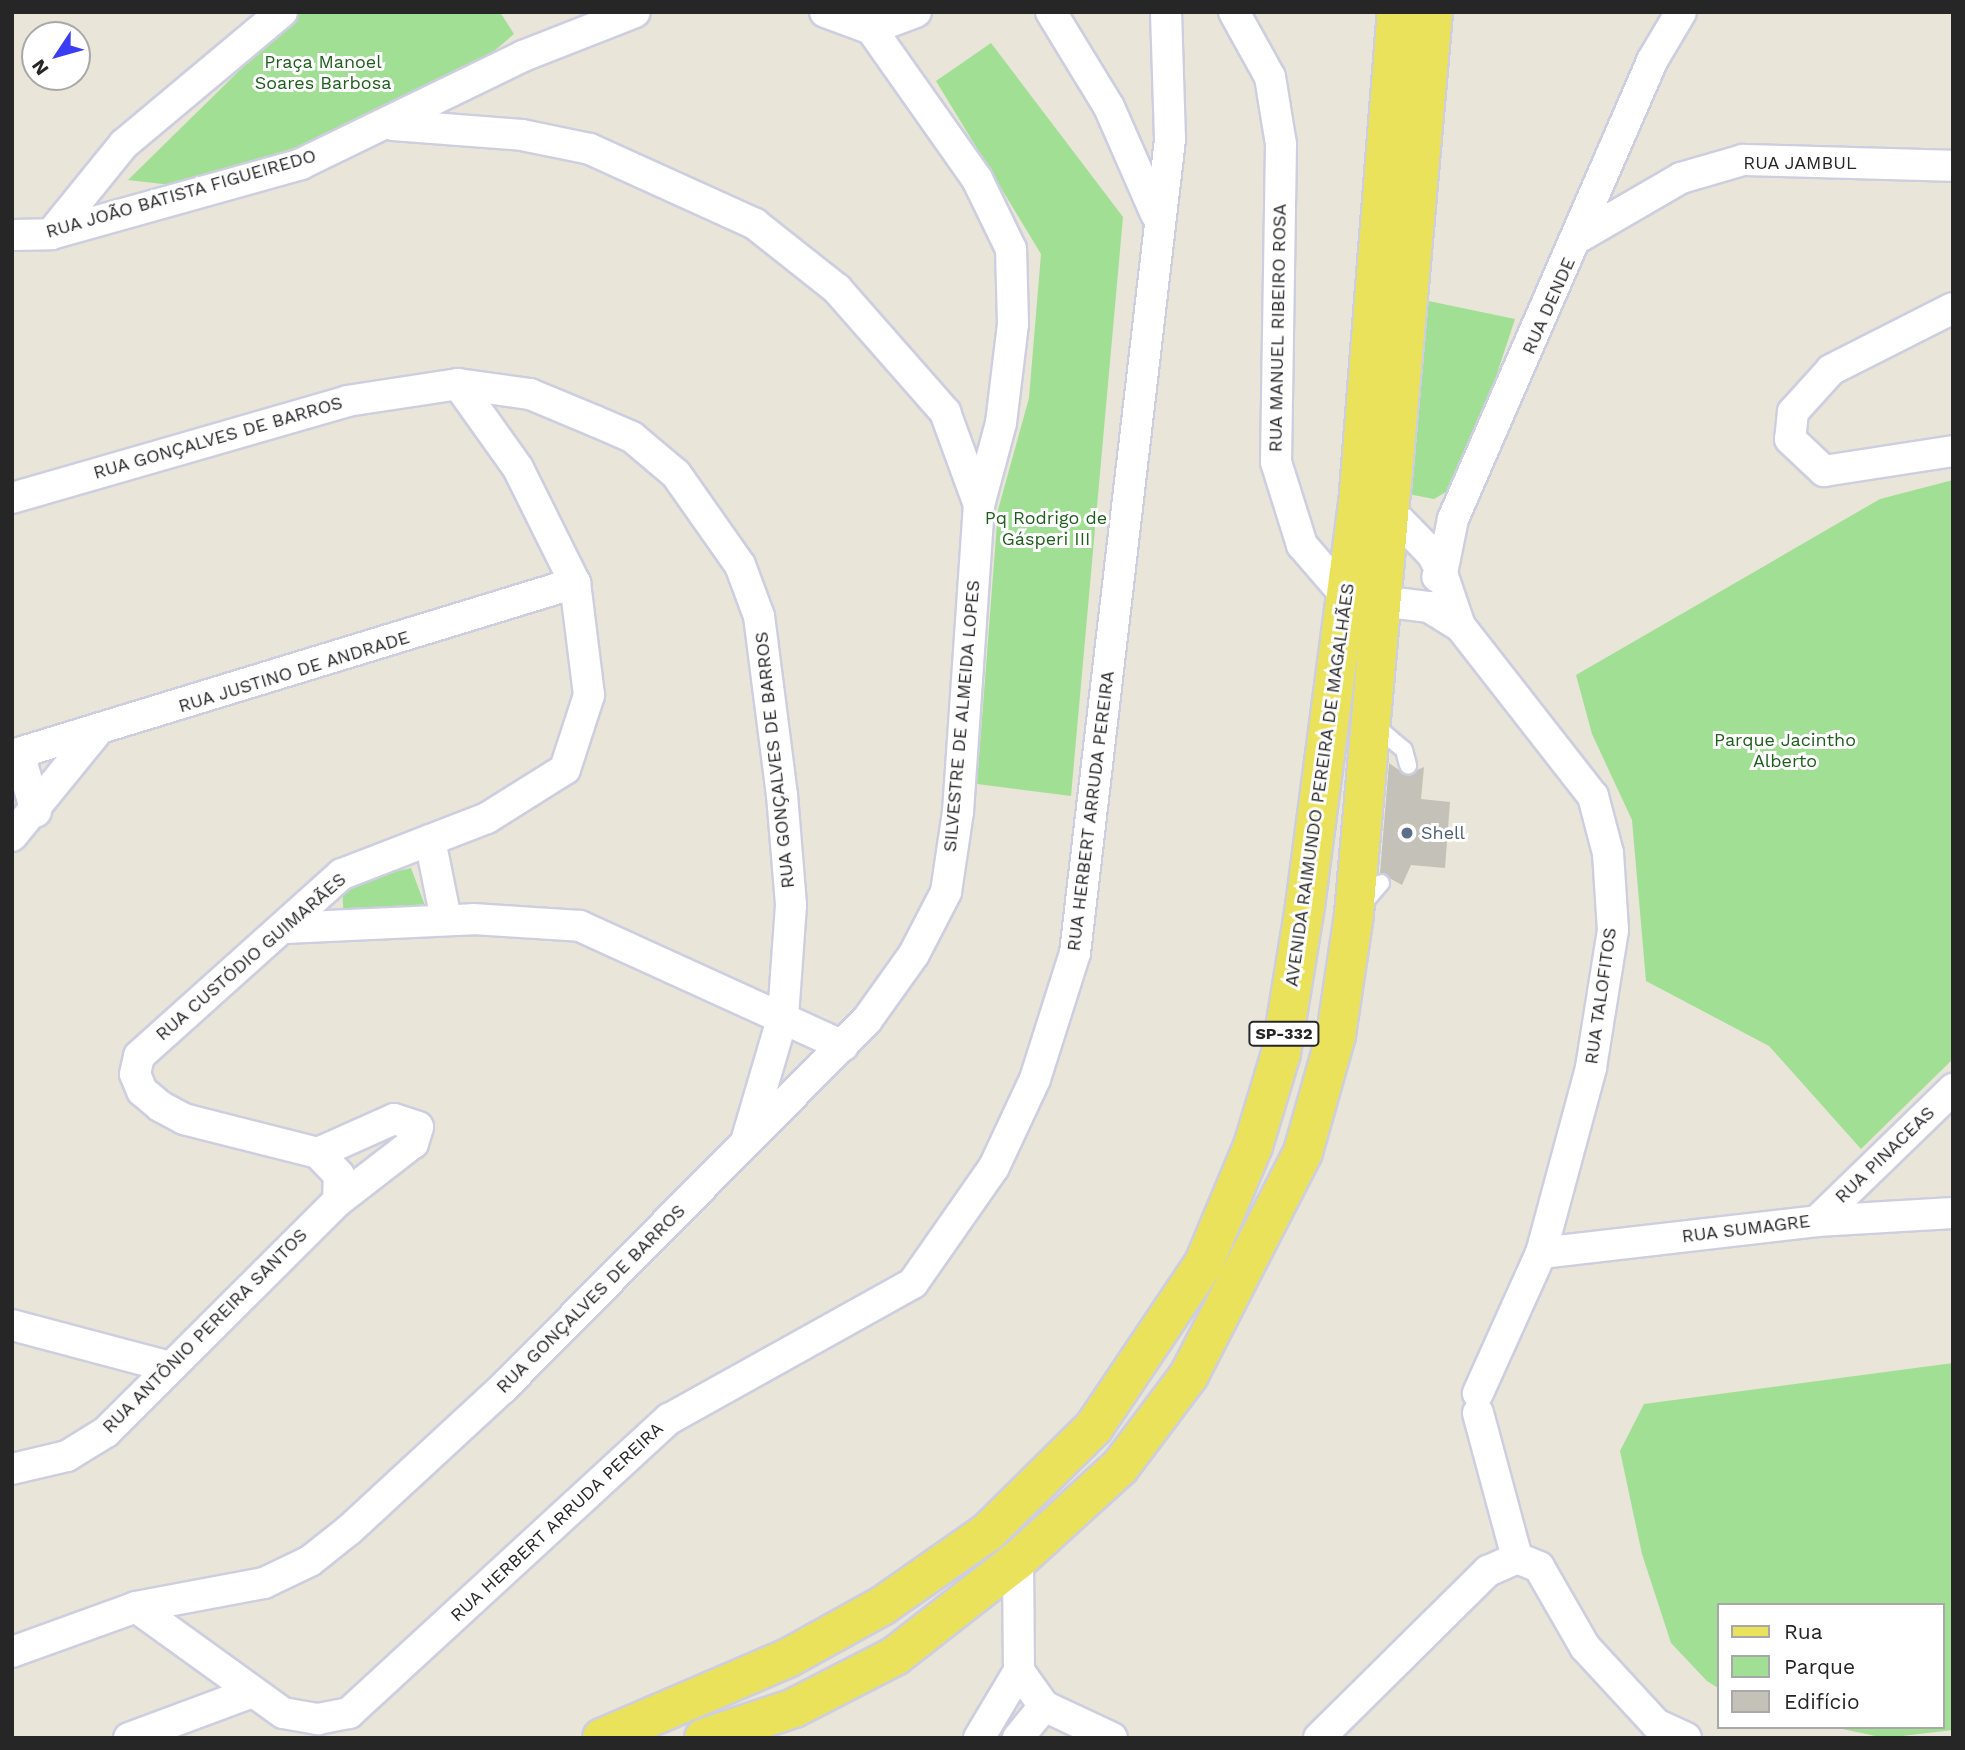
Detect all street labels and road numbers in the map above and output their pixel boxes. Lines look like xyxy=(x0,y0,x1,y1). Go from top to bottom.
street label: RUA JOÃO BATISTA FIGUEIREDO xyxy=(43,145,319,243)
street label: RUA JAMBUL xyxy=(1743,152,1857,174)
street label: RUA MANUEL RIBEIRO ROSA xyxy=(1265,203,1291,453)
street label: RUA DENDE xyxy=(1518,254,1580,358)
street label: RUA GONÇALVES DE BARROS xyxy=(91,392,345,484)
street label: SILVESTRE DE ALMEIDA LOPES xyxy=(939,578,985,854)
street label: AVENIDA RAIMUNDO PEREIRA DE MAGALHÃES xyxy=(1281,581,1359,989)
street label: RUA JUSTINO DE ANDRADE xyxy=(175,626,413,718)
street label: RUA GONÇALVES DE BARROS xyxy=(751,630,799,890)
street label: RUA HERBERT ARRUDA PEREIRA xyxy=(1063,668,1119,954)
street label: RUA CUSTÓDIO GUIMARÃES xyxy=(151,868,351,1046)
street label: RUA TALOFITOS xyxy=(1581,926,1621,1066)
road number: SP-332 xyxy=(1247,1022,1321,1046)
street label: RUA PINACEAS xyxy=(1831,1102,1939,1208)
street label: RUA GONÇALVES DE BARROS xyxy=(492,1200,690,1398)
street label: RUA SUMAGRE xyxy=(1680,1210,1812,1248)
street label: RUA ANTÔNIO PEREIRA SANTOS xyxy=(97,1223,313,1439)
street label: RUA HERBERT ARRUDA PEREIRA xyxy=(445,1417,669,1627)

